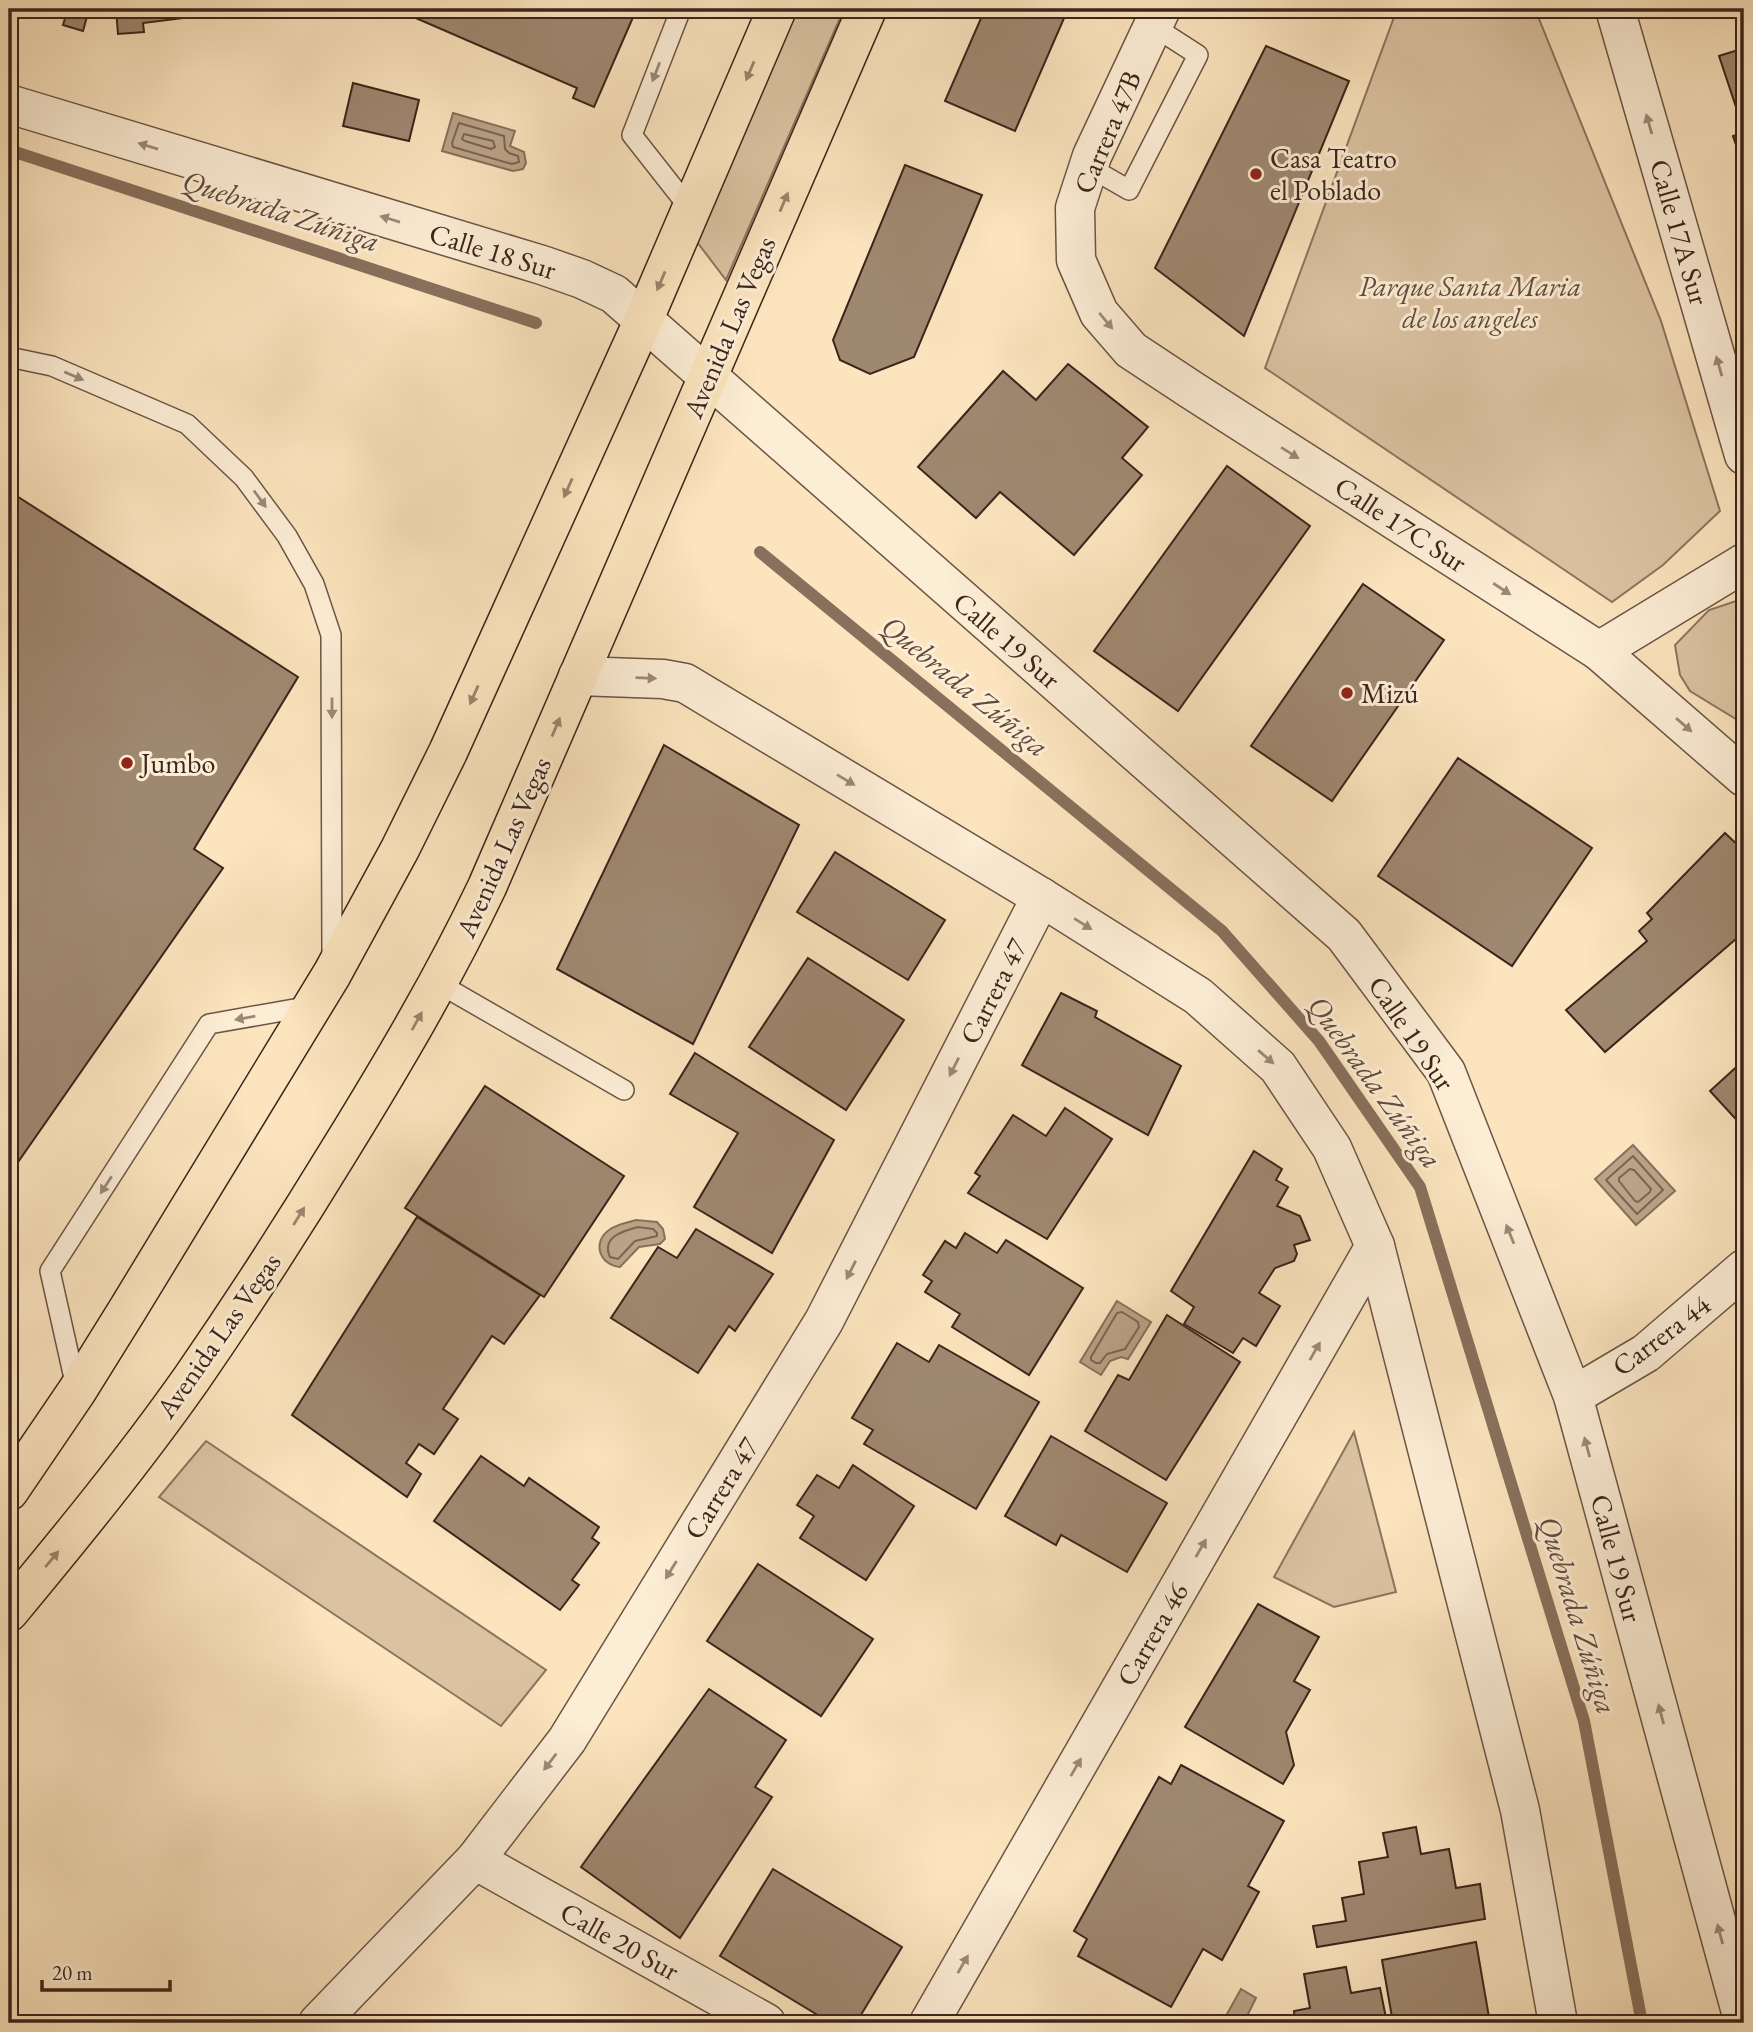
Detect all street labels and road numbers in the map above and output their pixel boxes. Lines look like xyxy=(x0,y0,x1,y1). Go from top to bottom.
street label: Carrera 47B xyxy=(1065,65,1149,199)
street label: Calle 17A Sur xyxy=(1642,155,1718,310)
street label: Calle 18 Sur xyxy=(425,215,561,287)
street label: Avenida Las Vegas xyxy=(674,231,783,424)
street label: Calle 17C Sur xyxy=(1328,468,1474,580)
street label: Calle 19 Sur xyxy=(946,584,1069,697)
street label: Avenida Las Vegas xyxy=(447,751,559,944)
street label: Carrera 47 xyxy=(951,932,1035,1050)
street label: Calle 19 Sur xyxy=(1361,969,1464,1098)
street label: Avenida Las Vegas xyxy=(147,1245,288,1426)
street label: Carrera 44 xyxy=(1605,1286,1718,1384)
street label: Carrera 47 xyxy=(676,1430,767,1546)
street label: Calle 19 Sur xyxy=(1583,1490,1651,1626)
street label: Carrera 46 xyxy=(1108,1576,1196,1692)
street label: Calle 20 Sur xyxy=(554,1894,686,1989)

